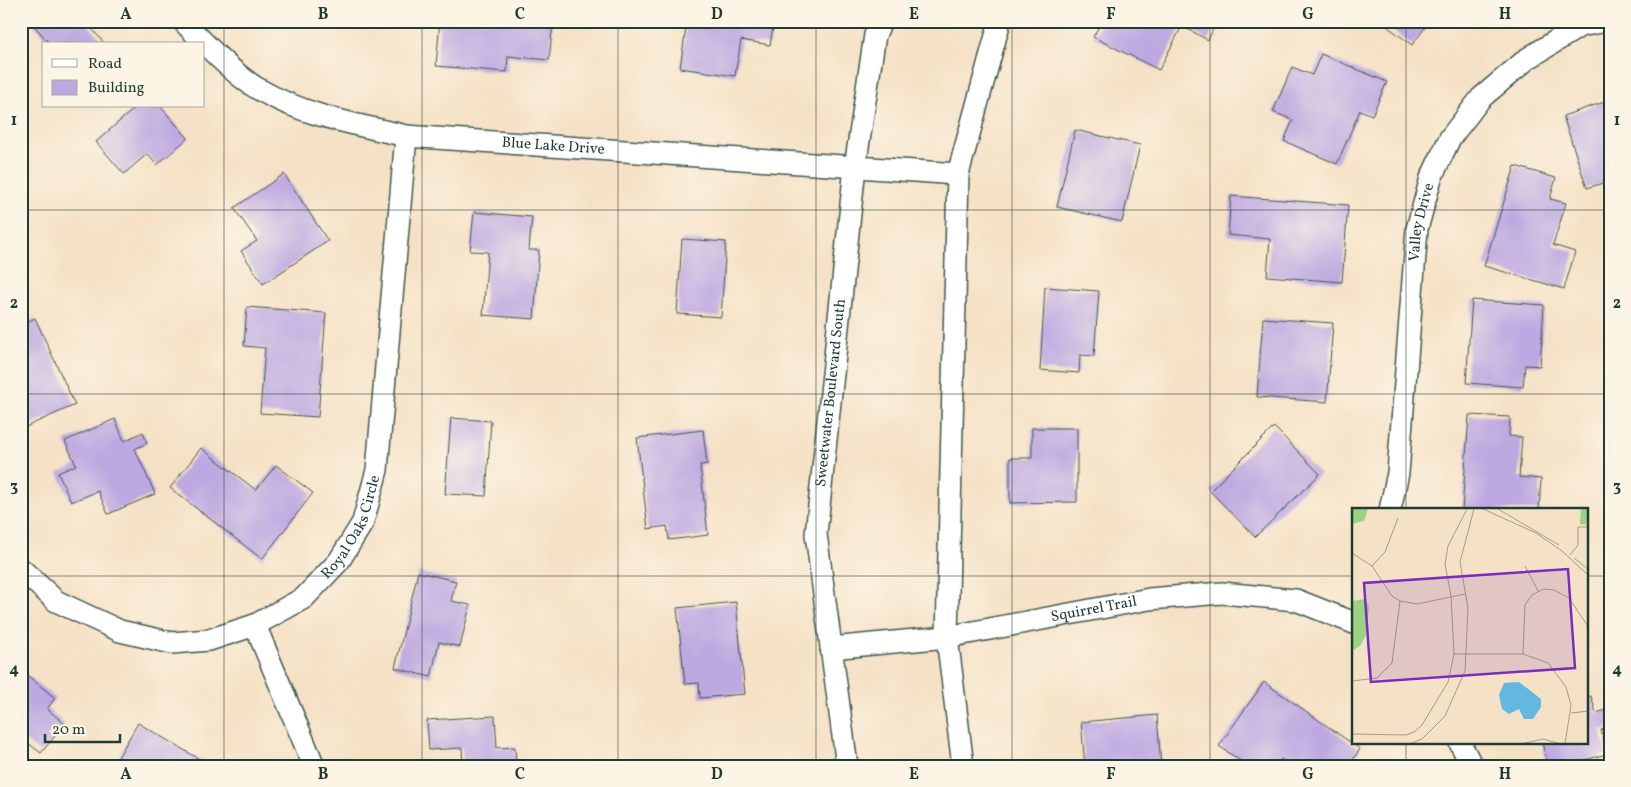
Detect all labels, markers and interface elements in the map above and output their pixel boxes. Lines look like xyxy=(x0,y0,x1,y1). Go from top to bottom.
text: A xyxy=(120,4,132,26)
text: B xyxy=(318,4,329,26)
text: C xyxy=(515,4,525,26)
text: D xyxy=(711,4,723,26)
text: E xyxy=(909,4,919,26)
text: F xyxy=(1106,4,1116,26)
text: G xyxy=(1302,4,1314,26)
text: H xyxy=(1499,4,1511,26)
legend xyxy=(42,42,205,108)
text: Road xyxy=(88,54,122,75)
text: Building xyxy=(88,78,145,99)
text: 1 xyxy=(11,110,17,132)
text: 1 xyxy=(1614,110,1620,132)
street label: Blue Lake Drive xyxy=(501,132,605,160)
street label: Valley Drive xyxy=(1404,181,1440,262)
text: 2 xyxy=(10,293,18,315)
text: 2 xyxy=(1613,293,1621,315)
street label: Sweetwater Boulevard South xyxy=(811,298,851,488)
street label: Royal Oaks Circle xyxy=(316,473,386,584)
text: 3 xyxy=(10,476,18,498)
text: 3 xyxy=(1613,476,1621,498)
inset map xyxy=(1352,508,1588,744)
street label: Squirrel Trail xyxy=(1049,591,1139,628)
text: 4 xyxy=(9,659,19,681)
text: 4 xyxy=(1612,659,1622,681)
scale bar xyxy=(45,712,120,744)
text: 20 m xyxy=(52,720,85,741)
text: A xyxy=(120,764,132,786)
text: B xyxy=(318,764,329,786)
text: C xyxy=(515,764,525,786)
text: D xyxy=(711,764,723,786)
text: E xyxy=(909,764,919,786)
text: F xyxy=(1106,764,1116,786)
text: G xyxy=(1302,764,1314,786)
text: H xyxy=(1499,764,1511,786)

